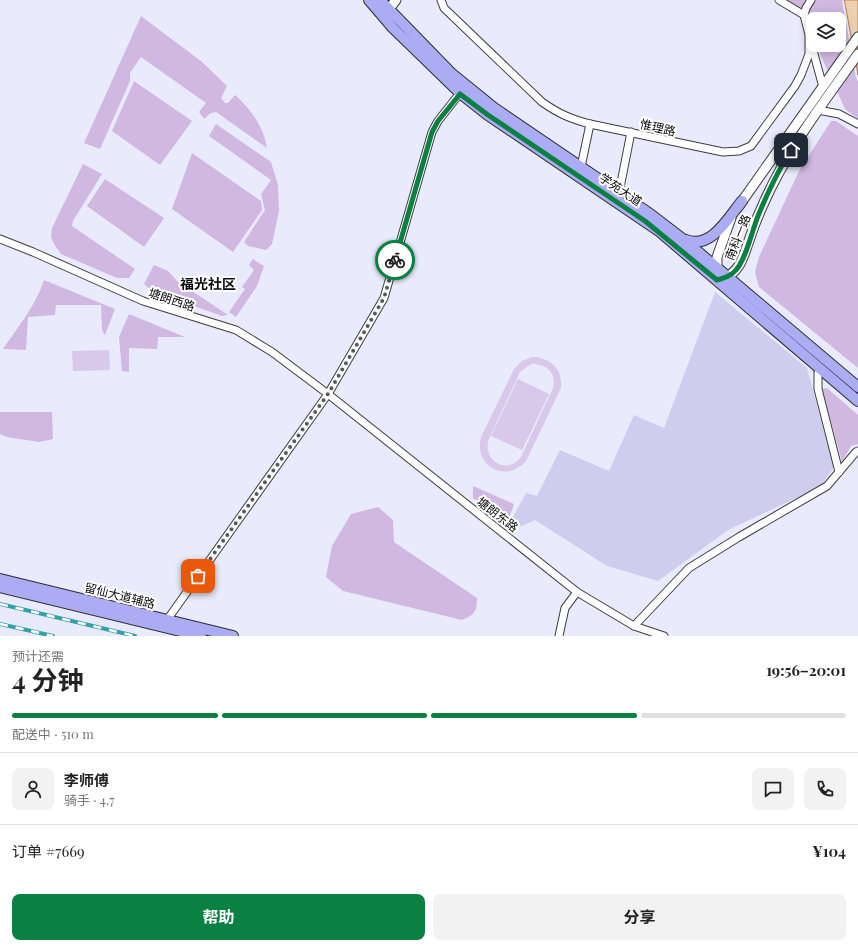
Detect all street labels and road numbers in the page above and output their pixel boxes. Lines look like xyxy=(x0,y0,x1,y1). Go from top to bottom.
street label: 惟理路 xyxy=(639,115,677,139)
street label: 学苑大道 xyxy=(597,169,645,209)
street label: 南科一路 xyxy=(721,212,753,262)
street label: 塘朗西路 xyxy=(147,284,197,314)
street label: 塘朗东路 xyxy=(474,493,522,535)
street label: 留仙大道辅路 xyxy=(83,579,157,611)

